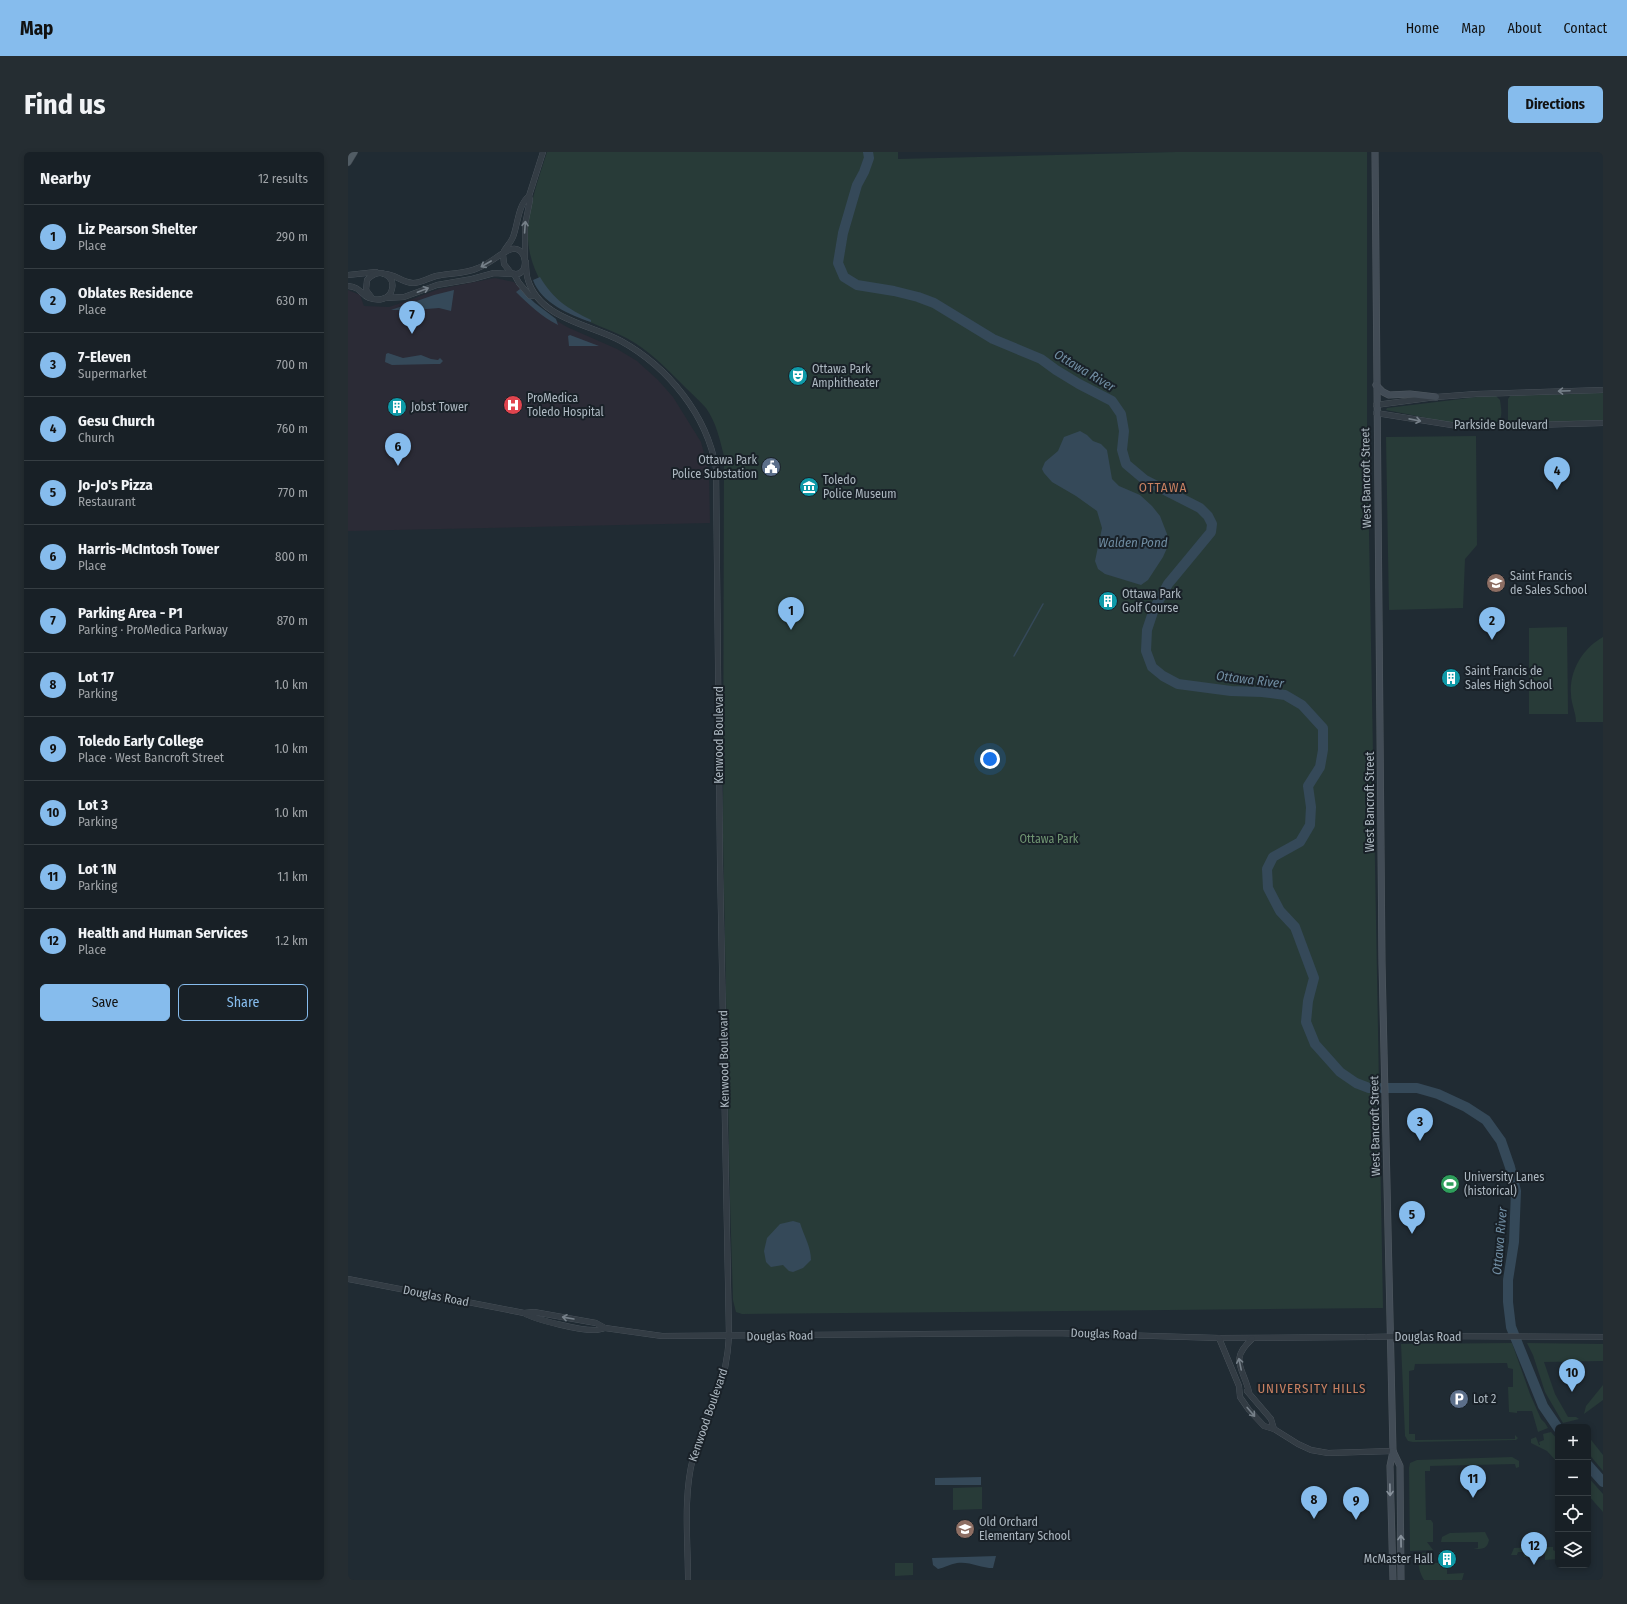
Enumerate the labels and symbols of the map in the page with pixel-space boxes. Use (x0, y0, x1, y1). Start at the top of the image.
one-way arrow (521, 221, 529, 234)
one-way arrow (480, 261, 492, 269)
one-way arrow (416, 285, 428, 293)
pin: 7 (399, 301, 425, 334)
water label: Ottawa River (1052, 347, 1118, 395)
place label: Ottawa Park Amphitheater (812, 362, 880, 390)
theatre icon: Ottawa Park Amphitheater (787, 365, 809, 387)
one-way arrow (1558, 388, 1571, 395)
place label: ProMedica Toledo Hospital (527, 391, 604, 419)
hospital icon: ProMedica Toledo Hospital (502, 394, 524, 416)
building icon: Jobst Tower (386, 396, 408, 418)
place label: Jobst Tower (411, 400, 469, 414)
one-way arrow (1408, 416, 1421, 424)
street label: Parkside Boulevard (1454, 418, 1548, 432)
street label: West Bancroft Street (1358, 427, 1374, 528)
pin: 6 (385, 433, 411, 466)
place label: Ottawa Park Police Substation (672, 453, 757, 481)
public building icon: Ottawa Park Police Substation (760, 456, 782, 478)
pin: 4 (1544, 457, 1570, 490)
place label: Toledo Police Museum (823, 473, 896, 501)
museum icon: Toledo Police Museum (798, 476, 820, 498)
district label: OTTAWA (1139, 480, 1187, 495)
water label: Walden Pond (1098, 535, 1168, 550)
place label: Saint Francis de Sales School (1510, 569, 1587, 597)
school or university icon: Saint Francis de Sales School (1485, 572, 1507, 594)
place label: Ottawa Park Golf Course (1122, 587, 1181, 615)
building icon: Ottawa Park Golf Course (1097, 590, 1119, 612)
pin: 1 (778, 597, 804, 630)
pin: 2 (1479, 607, 1505, 640)
place label: Saint Francis de Sales High School (1465, 664, 1552, 692)
building icon: Saint Francis de Sales High School (1440, 667, 1462, 689)
water label: Ottawa River (1215, 668, 1285, 691)
street label: Kenwood Boulevard (712, 686, 726, 784)
your location (980, 749, 1000, 769)
street label: West Bancroft Street (1363, 752, 1377, 852)
park label: Ottawa Park (1020, 832, 1079, 846)
street label: Kenwood Boulevard (716, 1010, 732, 1108)
street label: West Bancroft Street (1367, 1075, 1383, 1176)
pin: 3 (1407, 1108, 1433, 1141)
place label: University Lanes (historical) (1464, 1170, 1544, 1198)
sports icon: University Lanes (historical) (1439, 1173, 1461, 1195)
pin: 5 (1399, 1201, 1425, 1234)
water label: Ottawa River (1489, 1206, 1510, 1276)
street label: Douglas Road (402, 1283, 470, 1309)
one-way arrow (562, 1314, 575, 1322)
street label: Douglas Road (1070, 1326, 1138, 1342)
street label: Douglas Road (746, 1328, 814, 1344)
street label: Douglas Road (1395, 1330, 1461, 1344)
one-way arrow (1236, 1358, 1244, 1371)
pin: 10 (1559, 1359, 1585, 1392)
street label: Kenwood Boulevard (685, 1367, 731, 1463)
district label: UNIVERSITY HILLS (1257, 1381, 1367, 1396)
parking icon: Lot 2 (1448, 1388, 1470, 1410)
place label: Lot 2 (1473, 1392, 1496, 1406)
one-way arrow (1247, 1406, 1256, 1417)
pin: 11 (1460, 1465, 1486, 1498)
one-way arrow (1386, 1483, 1394, 1496)
pin: 8 (1301, 1486, 1327, 1519)
pin: 9 (1343, 1487, 1369, 1520)
place label: Old Orchard Elementary School (979, 1515, 1070, 1543)
school or university icon: Old Orchard Elementary School (954, 1518, 976, 1540)
pin: 12 (1521, 1532, 1547, 1565)
one-way arrow (1397, 1535, 1405, 1548)
building icon: McMaster Hall (1436, 1548, 1458, 1570)
place label: McMaster Hall (1364, 1552, 1433, 1566)

